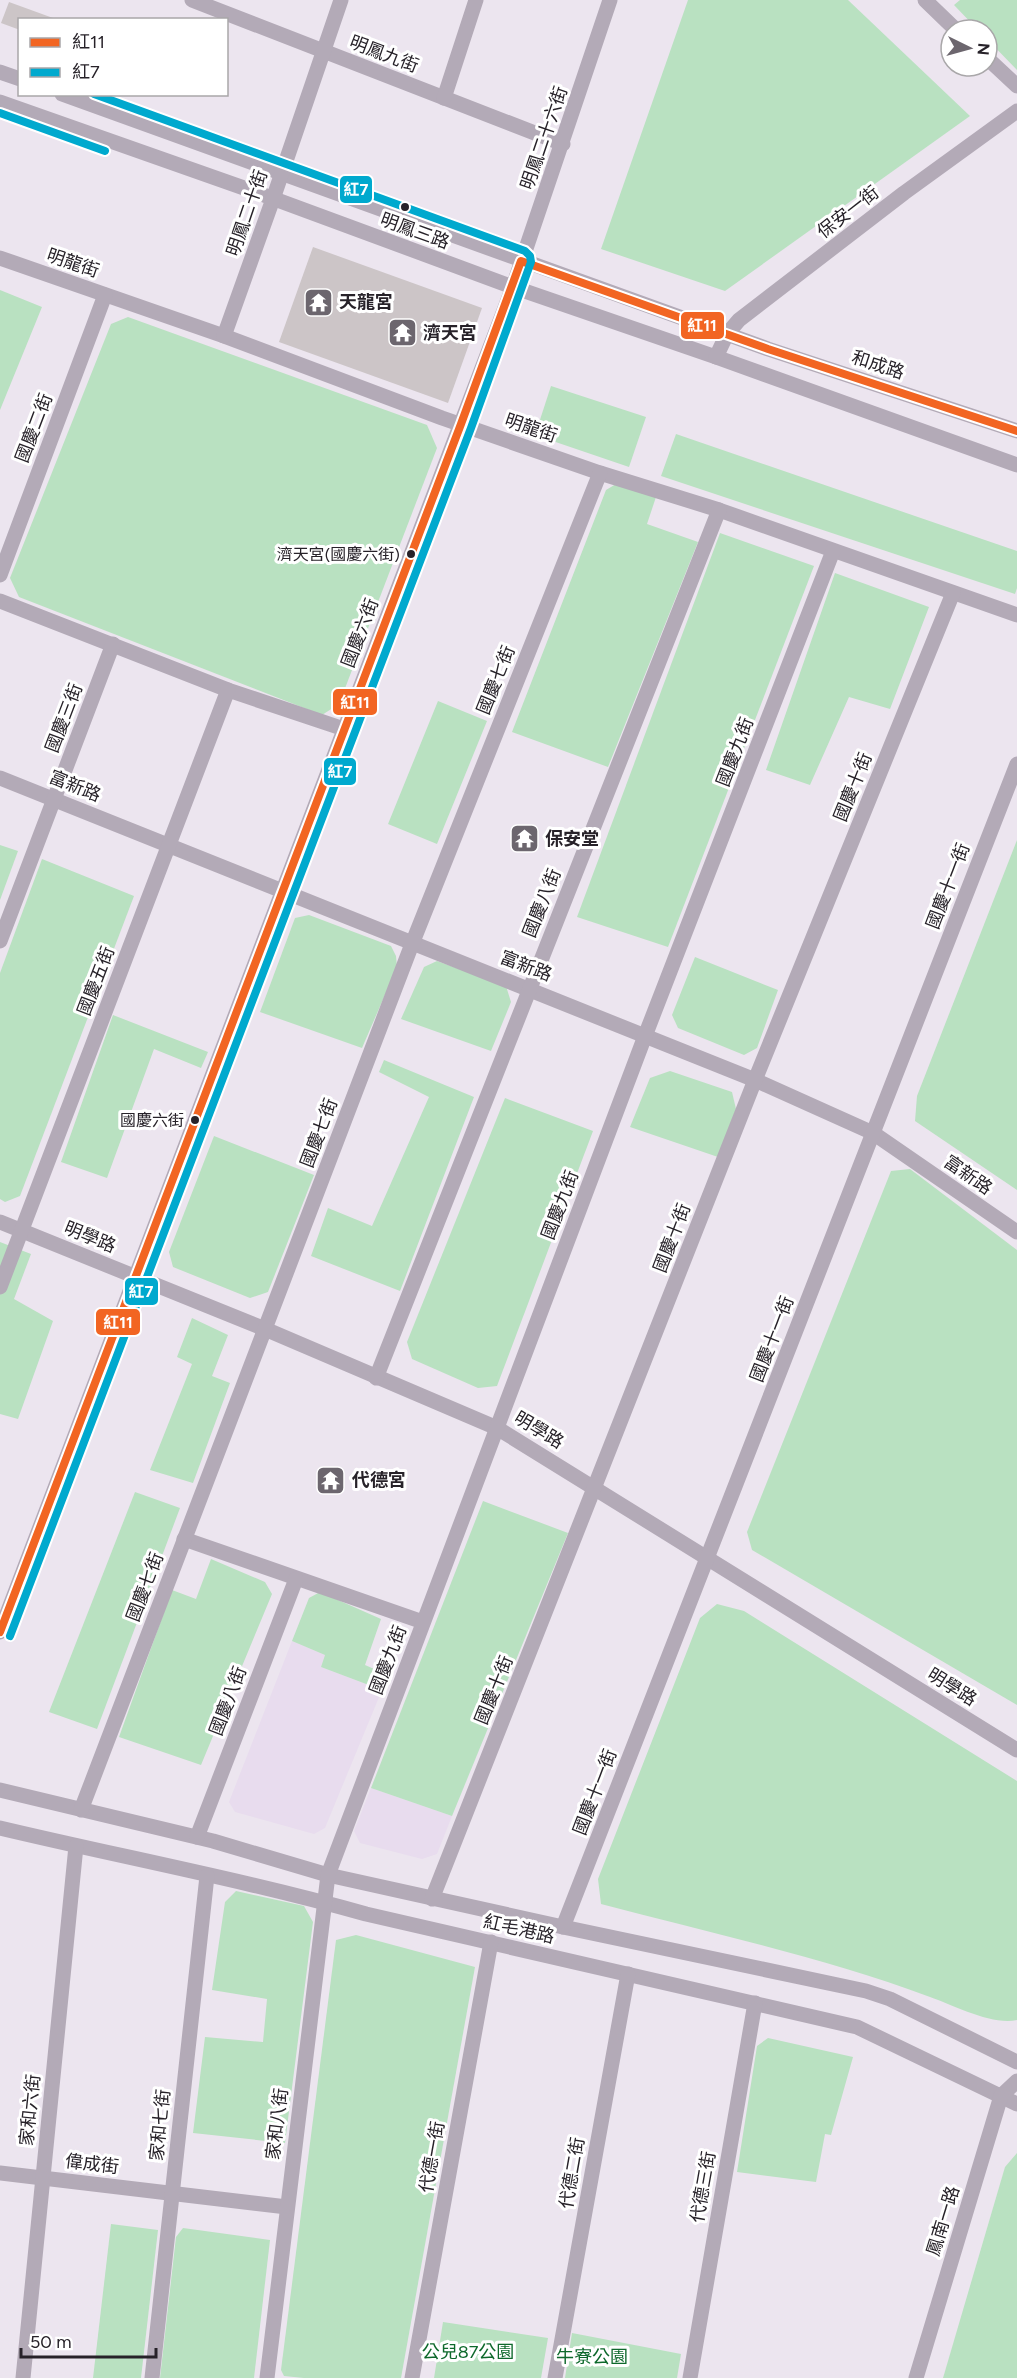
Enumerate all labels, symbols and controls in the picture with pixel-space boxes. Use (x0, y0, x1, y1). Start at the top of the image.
legend (18, 18, 228, 96)
north arrow (939, 18, 999, 78)
text: 紅11 (72, 31, 105, 53)
street label: 明鳳九街 (346, 31, 422, 77)
text: N (973, 42, 993, 56)
text: 紅7 (72, 61, 100, 83)
street label: 明鳳二十六街 (516, 83, 572, 193)
street label: 明鳳二十街 (222, 167, 272, 259)
line badge: 紅7 (339, 175, 373, 204)
text: 紅7 (344, 180, 369, 199)
street label: 保安一街 (813, 181, 883, 243)
unlabelled marker (399, 201, 411, 213)
street label: 明鳳三路 (377, 208, 453, 254)
street label: 明龍街 (44, 244, 102, 282)
temple icon: 天龍宮 (302, 286, 334, 318)
place label: 天龍宮 (339, 291, 393, 313)
line badge: 紅11 (680, 311, 725, 340)
text: 紅11 (687, 316, 717, 335)
temple icon: 濟天宮 (386, 317, 418, 349)
place label: 濟天宮 (423, 322, 477, 344)
street label: 和成路 (849, 346, 907, 384)
street label: 國慶二街 (11, 390, 57, 466)
street label: 明龍街 (502, 409, 560, 447)
place label: 濟天宮(國慶六街) (277, 545, 400, 564)
marker: 濟天宮(國慶六街) (405, 548, 417, 560)
street label: 國慶六街 (337, 595, 383, 671)
street label: 國慶七街 (472, 643, 520, 717)
street label: 國慶三街 (41, 680, 87, 756)
line badge: 紅11 (332, 688, 378, 716)
text: 紅11 (340, 693, 370, 712)
street label: 國慶九街 (712, 714, 758, 790)
street label: 國慶十街 (829, 750, 877, 824)
line badge: 紅7 (323, 757, 357, 786)
text: 紅7 (328, 762, 353, 781)
street label: 富新路 (46, 766, 104, 806)
temple icon: 保安堂 (508, 823, 540, 855)
place label: 保安堂 (545, 828, 599, 850)
street label: 國慶十一街 (922, 840, 974, 932)
street label: 國慶八街 (518, 866, 566, 940)
street label: 國慶五街 (73, 943, 119, 1019)
street label: 富新路 (497, 946, 555, 986)
street label: 國慶七街 (296, 1095, 342, 1171)
place label: 國慶六街 (120, 1111, 184, 1130)
marker: 國慶六街 (189, 1114, 201, 1126)
street label: 富新路 (940, 1151, 996, 1199)
street label: 國慶九街 (537, 1167, 583, 1243)
street label: 國慶十街 (649, 1200, 695, 1276)
street label: 明學路 (61, 1217, 119, 1257)
line badge: 紅7 (124, 1277, 159, 1306)
text: 紅7 (129, 1282, 154, 1301)
street label: 國慶十一街 (746, 1293, 798, 1385)
line badge: 紅11 (95, 1308, 141, 1336)
text: 紅11 (103, 1313, 133, 1332)
street label: 明學路 (510, 1407, 568, 1453)
temple icon: 代德宮 (315, 1464, 347, 1496)
place label: 代德宮 (351, 1469, 406, 1491)
street label: 國慶七街 (122, 1549, 168, 1625)
street label: 國慶九街 (365, 1622, 411, 1698)
street label: 國慶十街 (470, 1653, 518, 1727)
street label: 國慶八街 (205, 1663, 251, 1739)
street label: 明學路 (923, 1663, 981, 1711)
street label: 國慶十一街 (569, 1746, 621, 1838)
street label: 紅毛港路 (481, 1910, 557, 1948)
street label: 家和六街 (15, 2073, 45, 2147)
street label: 家和八街 (262, 2087, 292, 2161)
street label: 家和七街 (145, 2088, 175, 2162)
street label: 代德一街 (415, 2120, 449, 2194)
street label: 代德二街 (555, 2136, 589, 2210)
street label: 偉成街 (64, 2150, 120, 2178)
street label: 代德三街 (686, 2150, 720, 2224)
street label: 鳳南一路 (922, 2183, 964, 2259)
scale bar (21, 2321, 156, 2359)
text: 50 m (30, 2331, 72, 2353)
park label: 公兒87公園 (422, 2341, 514, 2363)
park label: 牛寮公園 (556, 2346, 628, 2368)

